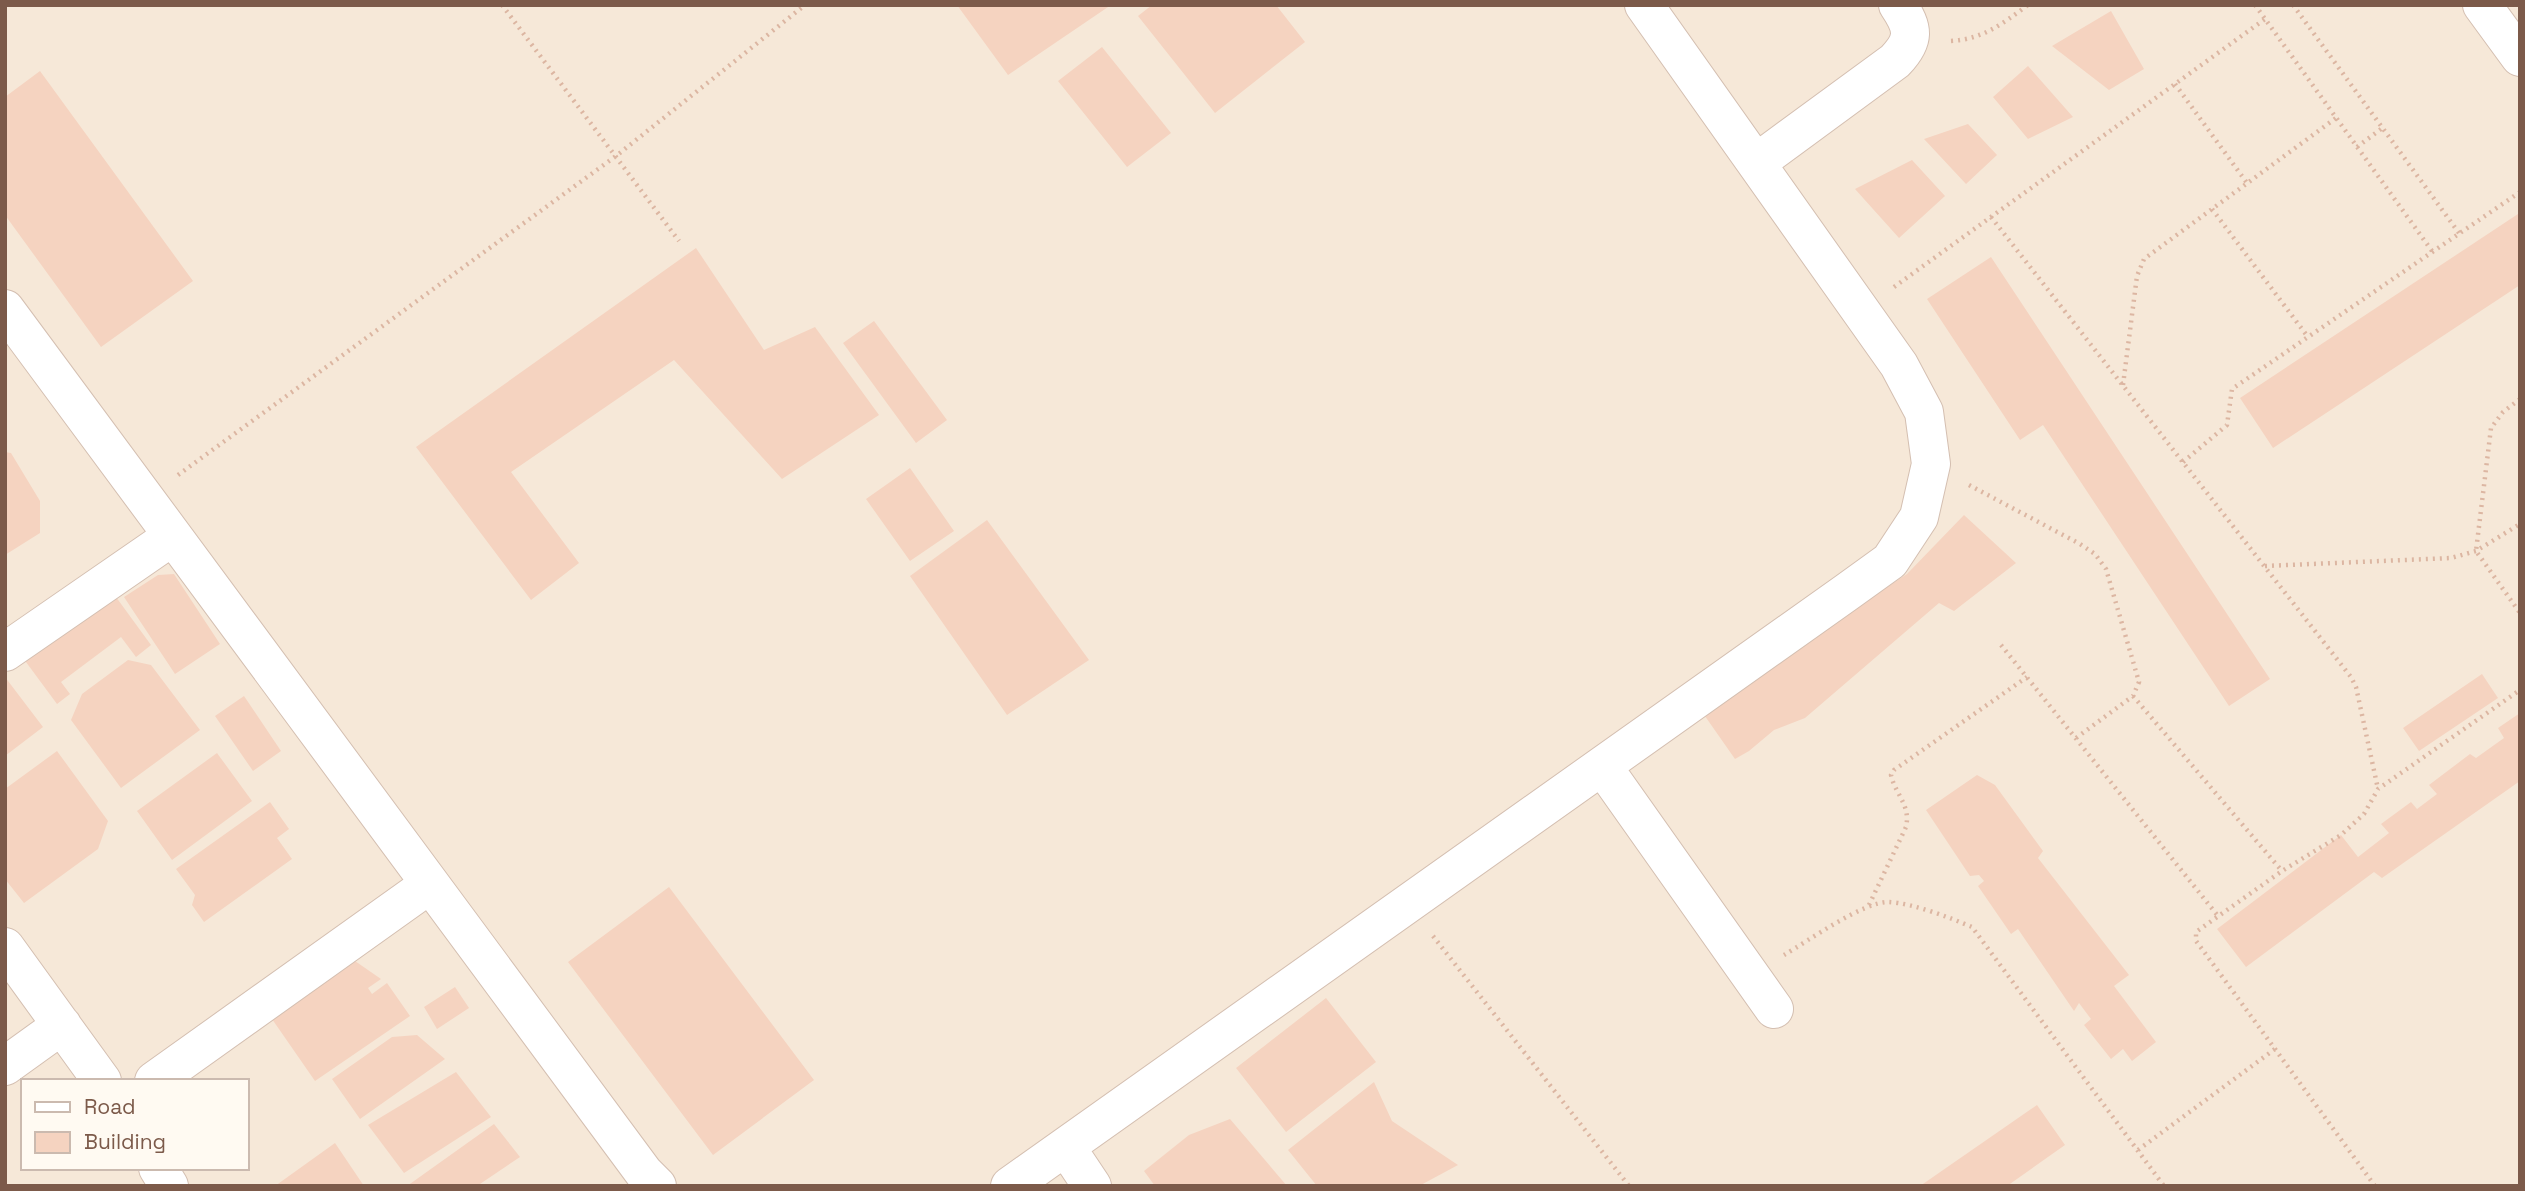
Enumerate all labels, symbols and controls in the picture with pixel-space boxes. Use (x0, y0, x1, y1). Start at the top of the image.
legend (21, 1079, 248, 1170)
text: Road (84, 1093, 136, 1120)
text: Building (84, 1128, 166, 1155)

